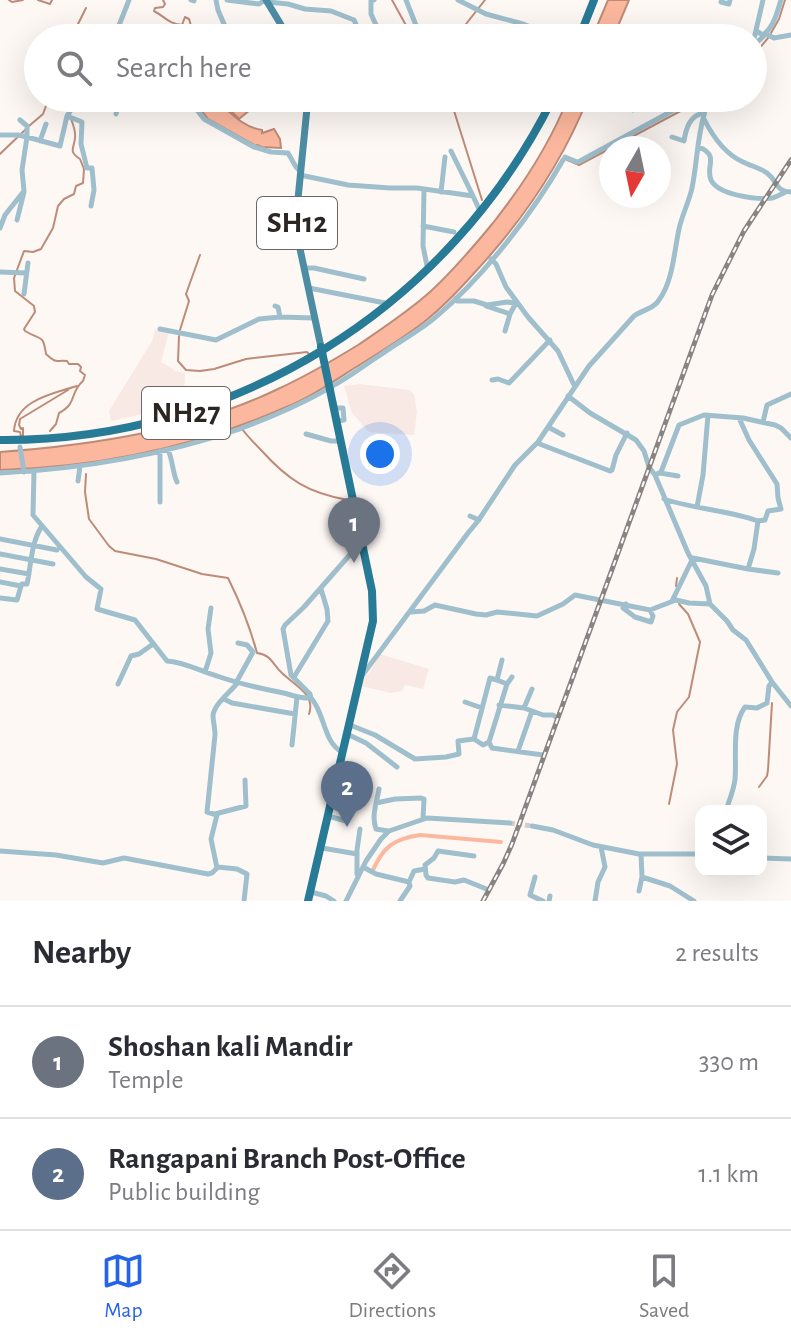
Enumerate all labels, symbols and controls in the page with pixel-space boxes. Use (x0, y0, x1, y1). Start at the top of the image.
search box (24, 24, 767, 112)
icon: search (52, 46, 96, 90)
text: Search here (116, 53, 252, 83)
north arrow (599, 136, 671, 208)
road number: SH12 (257, 197, 337, 249)
road number: NH27 (142, 387, 230, 439)
your location (360, 434, 400, 474)
pin: 1 (328, 497, 380, 563)
pin: 2 (321, 761, 373, 827)
map controls (695, 805, 767, 877)
button: layers (695, 805, 767, 877)
text: Nearby (32, 936, 131, 970)
text: 2 results (675, 940, 759, 966)
text: Shoshan kali Mandir (108, 1032, 353, 1062)
text: 1 (53, 1049, 63, 1075)
text: 330 m (699, 1049, 759, 1075)
text: Temple (108, 1067, 183, 1093)
text: Rangapani Branch Post-Office (108, 1144, 466, 1174)
text: 2 (52, 1161, 64, 1187)
text: 1.1 km (698, 1161, 759, 1187)
text: Public building (108, 1179, 260, 1205)
tab: Map (101, 1249, 145, 1323)
tab: Directions (348, 1249, 436, 1323)
tab: Saved (639, 1249, 689, 1323)

